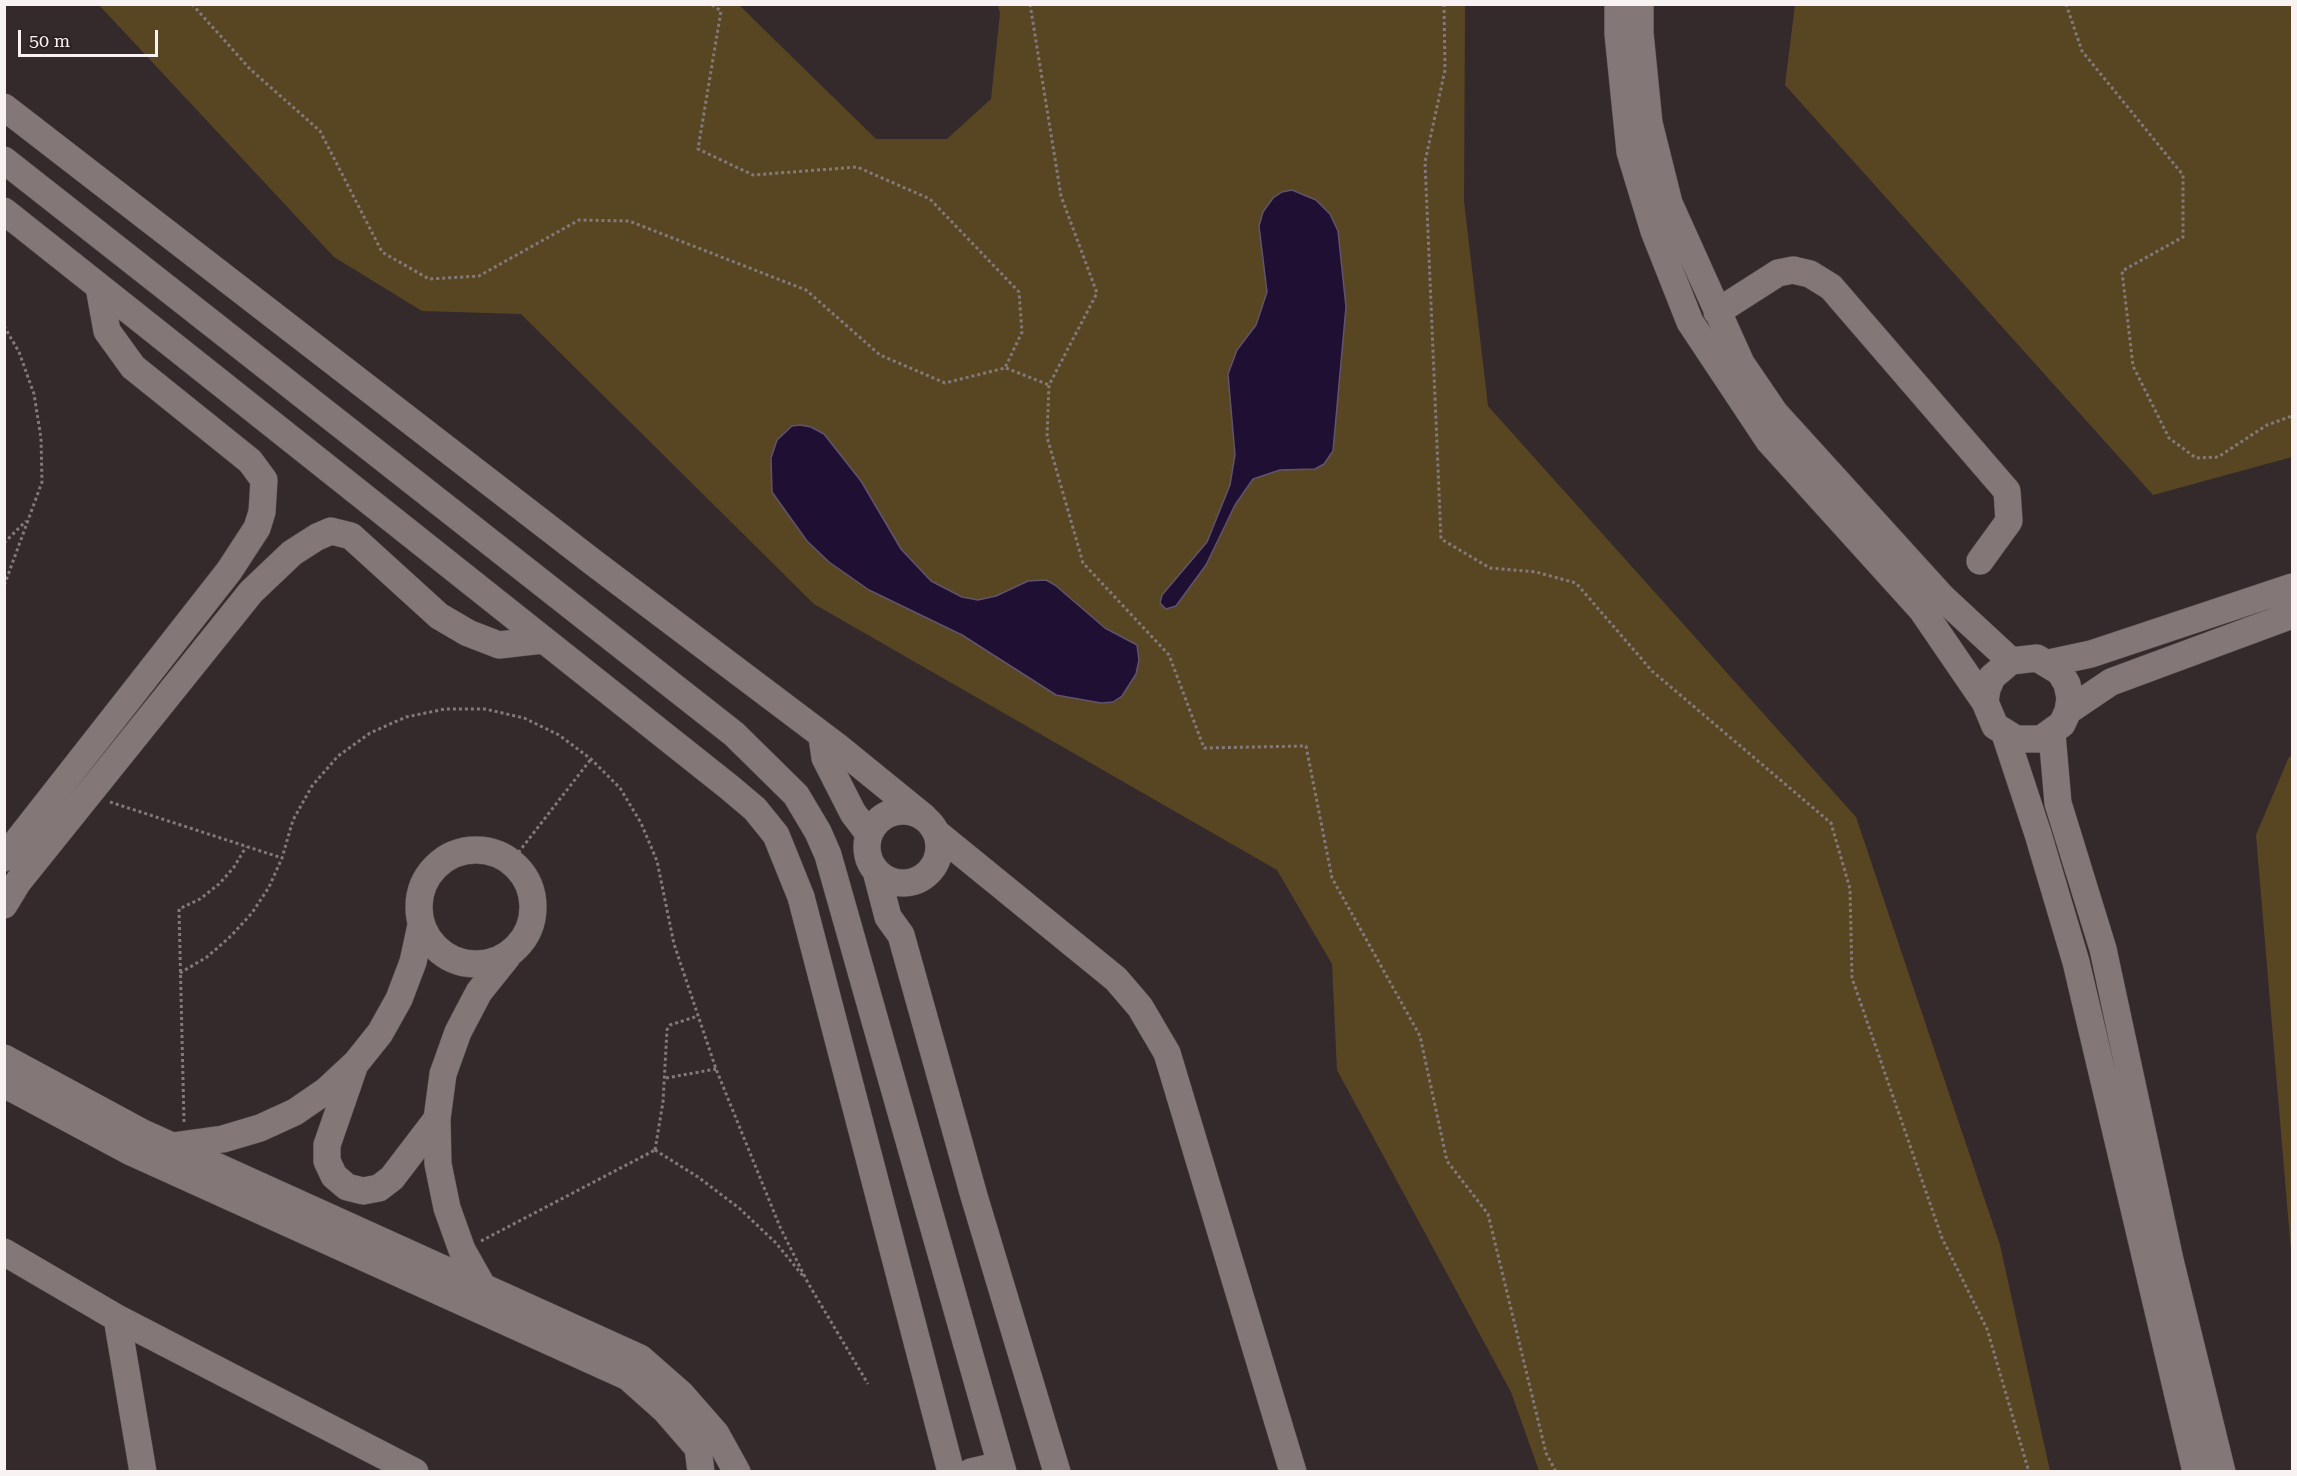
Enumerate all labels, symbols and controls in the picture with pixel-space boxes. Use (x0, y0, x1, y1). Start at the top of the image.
scale bar (21, 18, 160, 56)
text: 50 m (29, 30, 70, 51)

